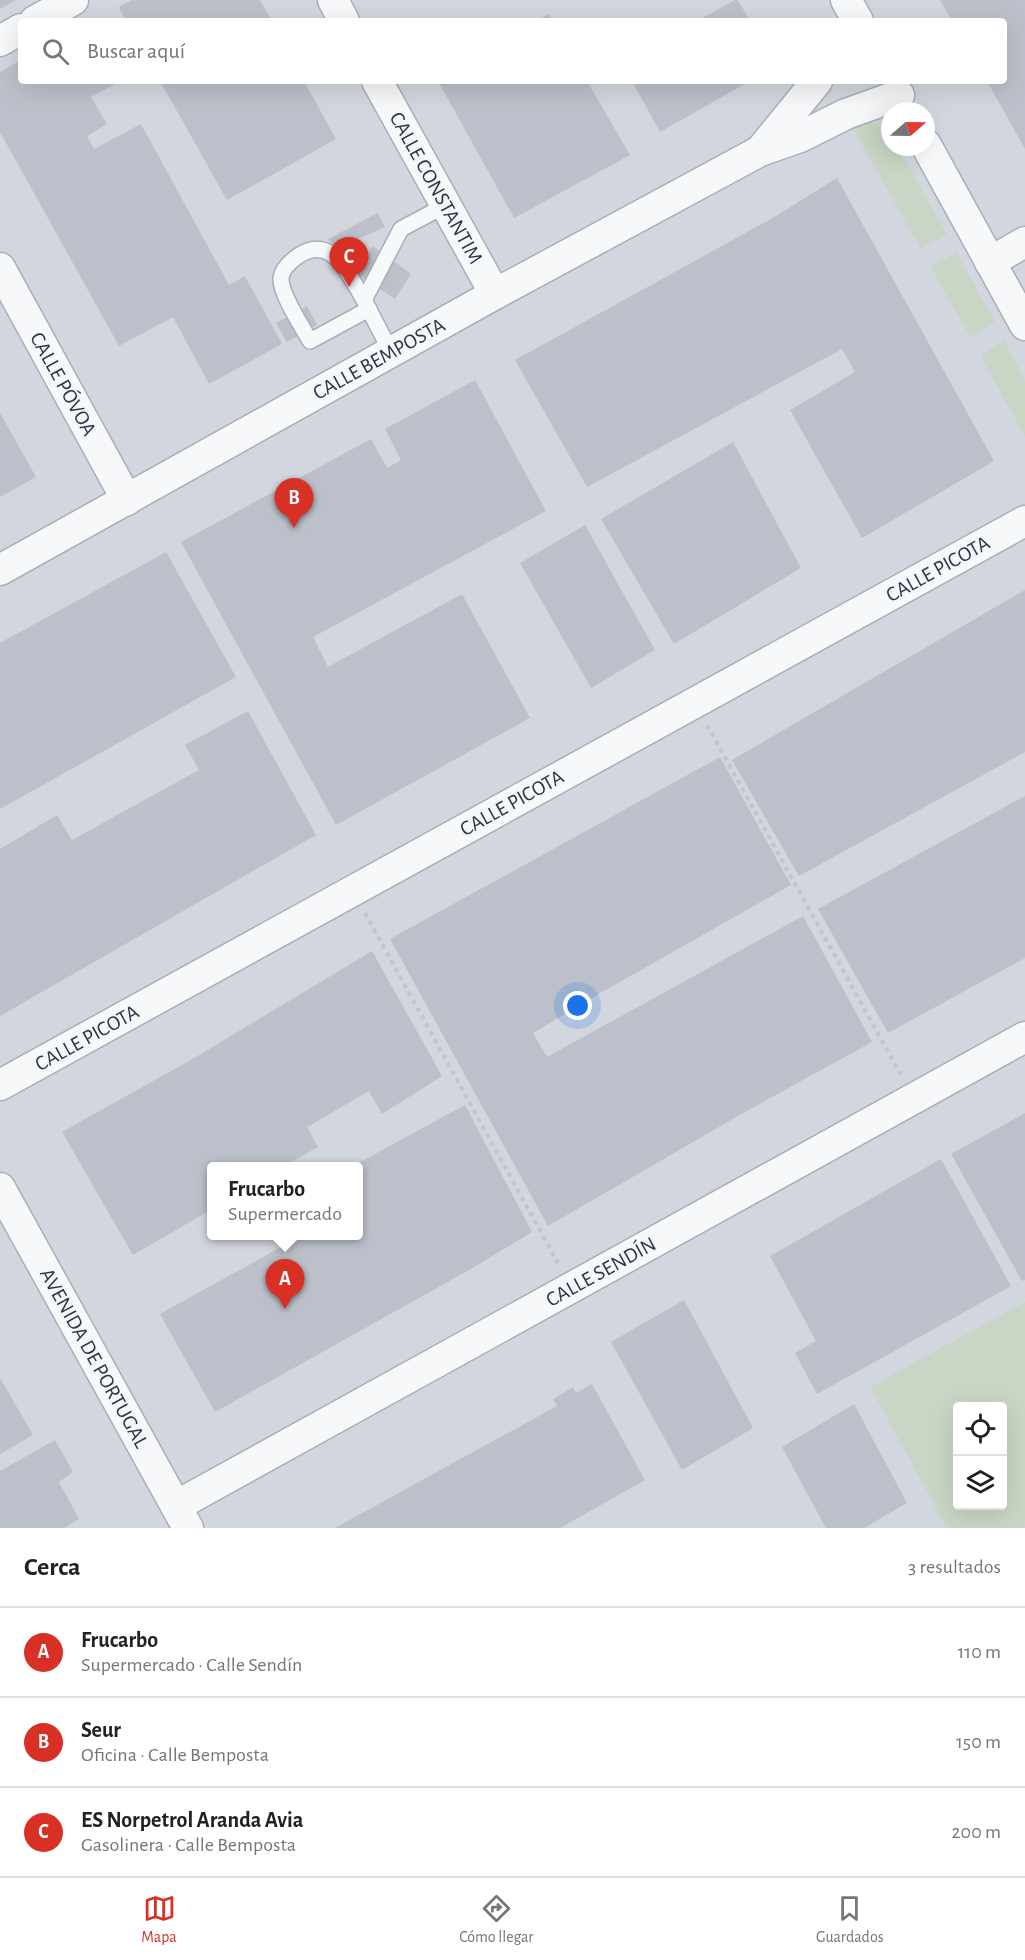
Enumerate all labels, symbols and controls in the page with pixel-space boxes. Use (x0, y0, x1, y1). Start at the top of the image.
search box (18, 18, 1007, 84)
icon: search (39, 35, 72, 68)
text: Buscar aquí (87, 40, 185, 62)
north arrow (881, 102, 935, 156)
street label: CALLE CONSTANTIM (386, 109, 486, 267)
pin: C (330, 238, 368, 287)
street label: CALLE BEMPOSTA (310, 314, 448, 404)
street label: CALLE PÓVOA (26, 328, 102, 439)
pin: B (274, 478, 314, 528)
street label: CALLE PICOTA (883, 532, 993, 606)
street label: CALLE PICOTA (457, 766, 567, 840)
your location (563, 991, 592, 1020)
street label: CALLE PICOTA (32, 1001, 142, 1075)
popup (207, 1162, 363, 1240)
text: Frucarbo (228, 1178, 305, 1200)
text: Supermercado (228, 1204, 342, 1224)
street label: CALLE SENDÍN (542, 1231, 659, 1311)
pin: A (266, 1260, 304, 1309)
street label: AVENIDA DE PORTUGAL (36, 1265, 152, 1452)
map controls (953, 1402, 1007, 1510)
button: locate (953, 1402, 1007, 1456)
button: layers (953, 1456, 1007, 1510)
text: Cerca (24, 1554, 81, 1580)
text: 3 resultados (908, 1557, 1001, 1577)
text: Frucarbo (81, 1629, 158, 1651)
text: A (38, 1642, 50, 1662)
text: 110 m (957, 1642, 1001, 1662)
text: Supermercado · Calle Sendín (81, 1655, 302, 1675)
text: Seur (81, 1719, 121, 1741)
text: B (38, 1732, 49, 1752)
text: 150 m (956, 1732, 1001, 1752)
text: Oficina · Calle Bemposta (81, 1745, 269, 1765)
text: ES Norpetrol Aranda Avia (81, 1809, 303, 1831)
text: C (38, 1822, 49, 1842)
text: 200 m (951, 1822, 1001, 1842)
text: Gasolinera · Calle Bemposta (81, 1835, 296, 1855)
tab: Mapa (141, 1892, 177, 1947)
tab: Cómo llegar (459, 1892, 533, 1947)
tab: Guardados (816, 1892, 884, 1947)

